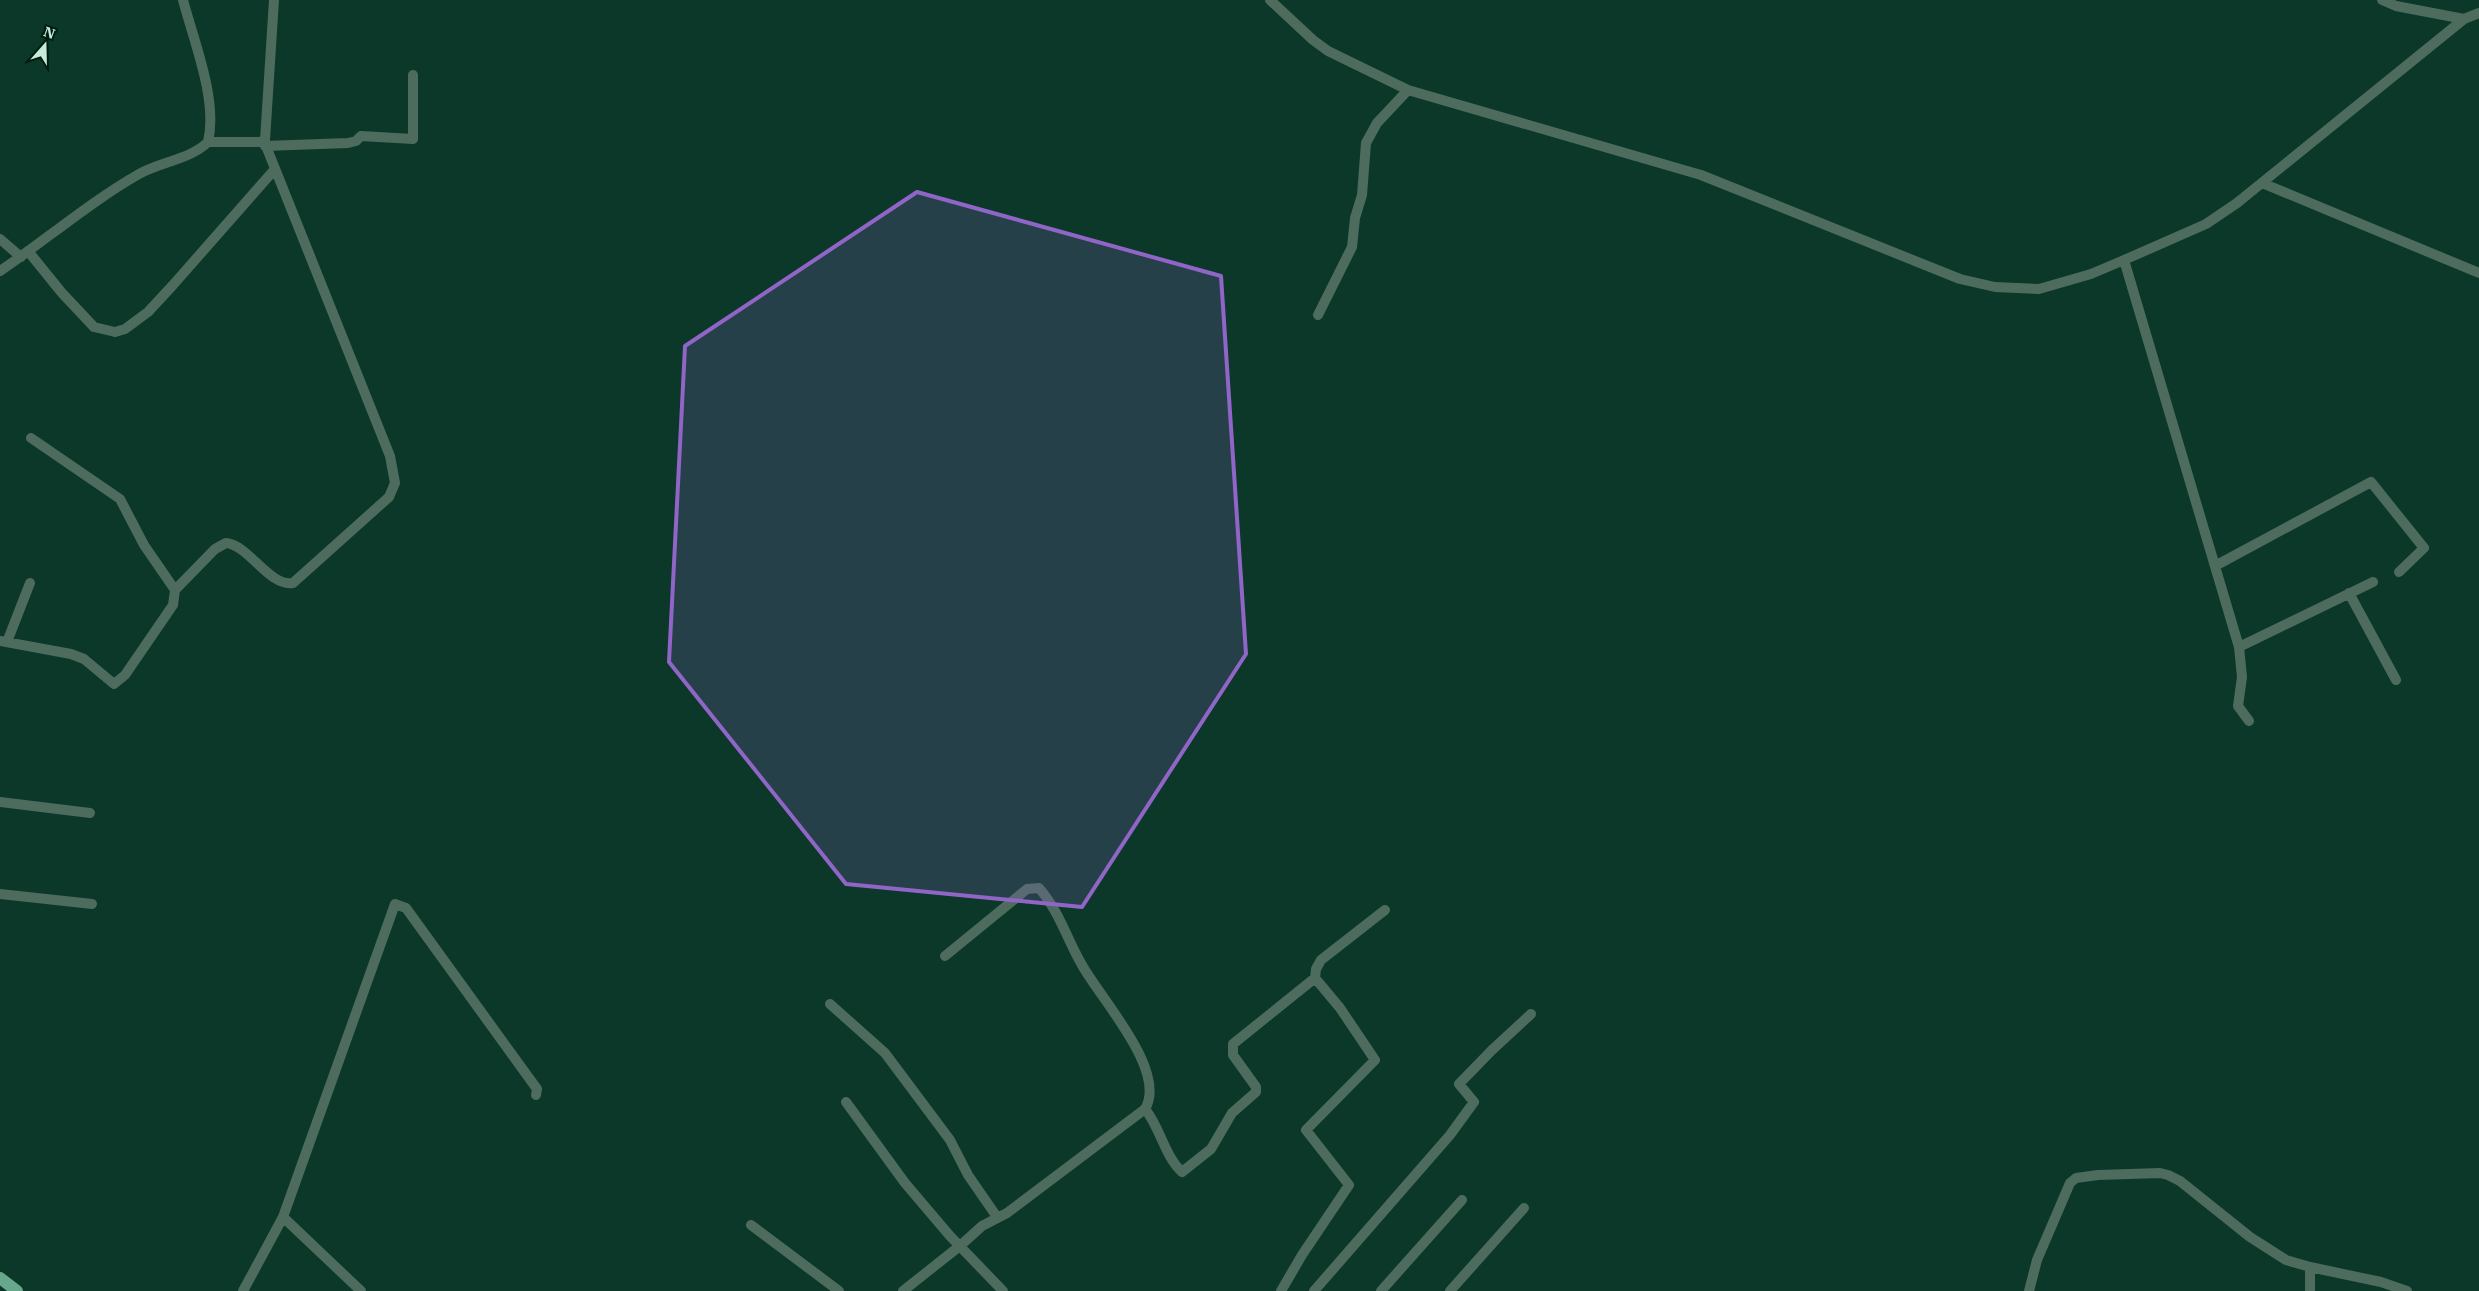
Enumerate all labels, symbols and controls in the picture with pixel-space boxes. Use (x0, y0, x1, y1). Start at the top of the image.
north arrow (20, 20, 70, 70)
text: N (41, 22, 58, 43)

